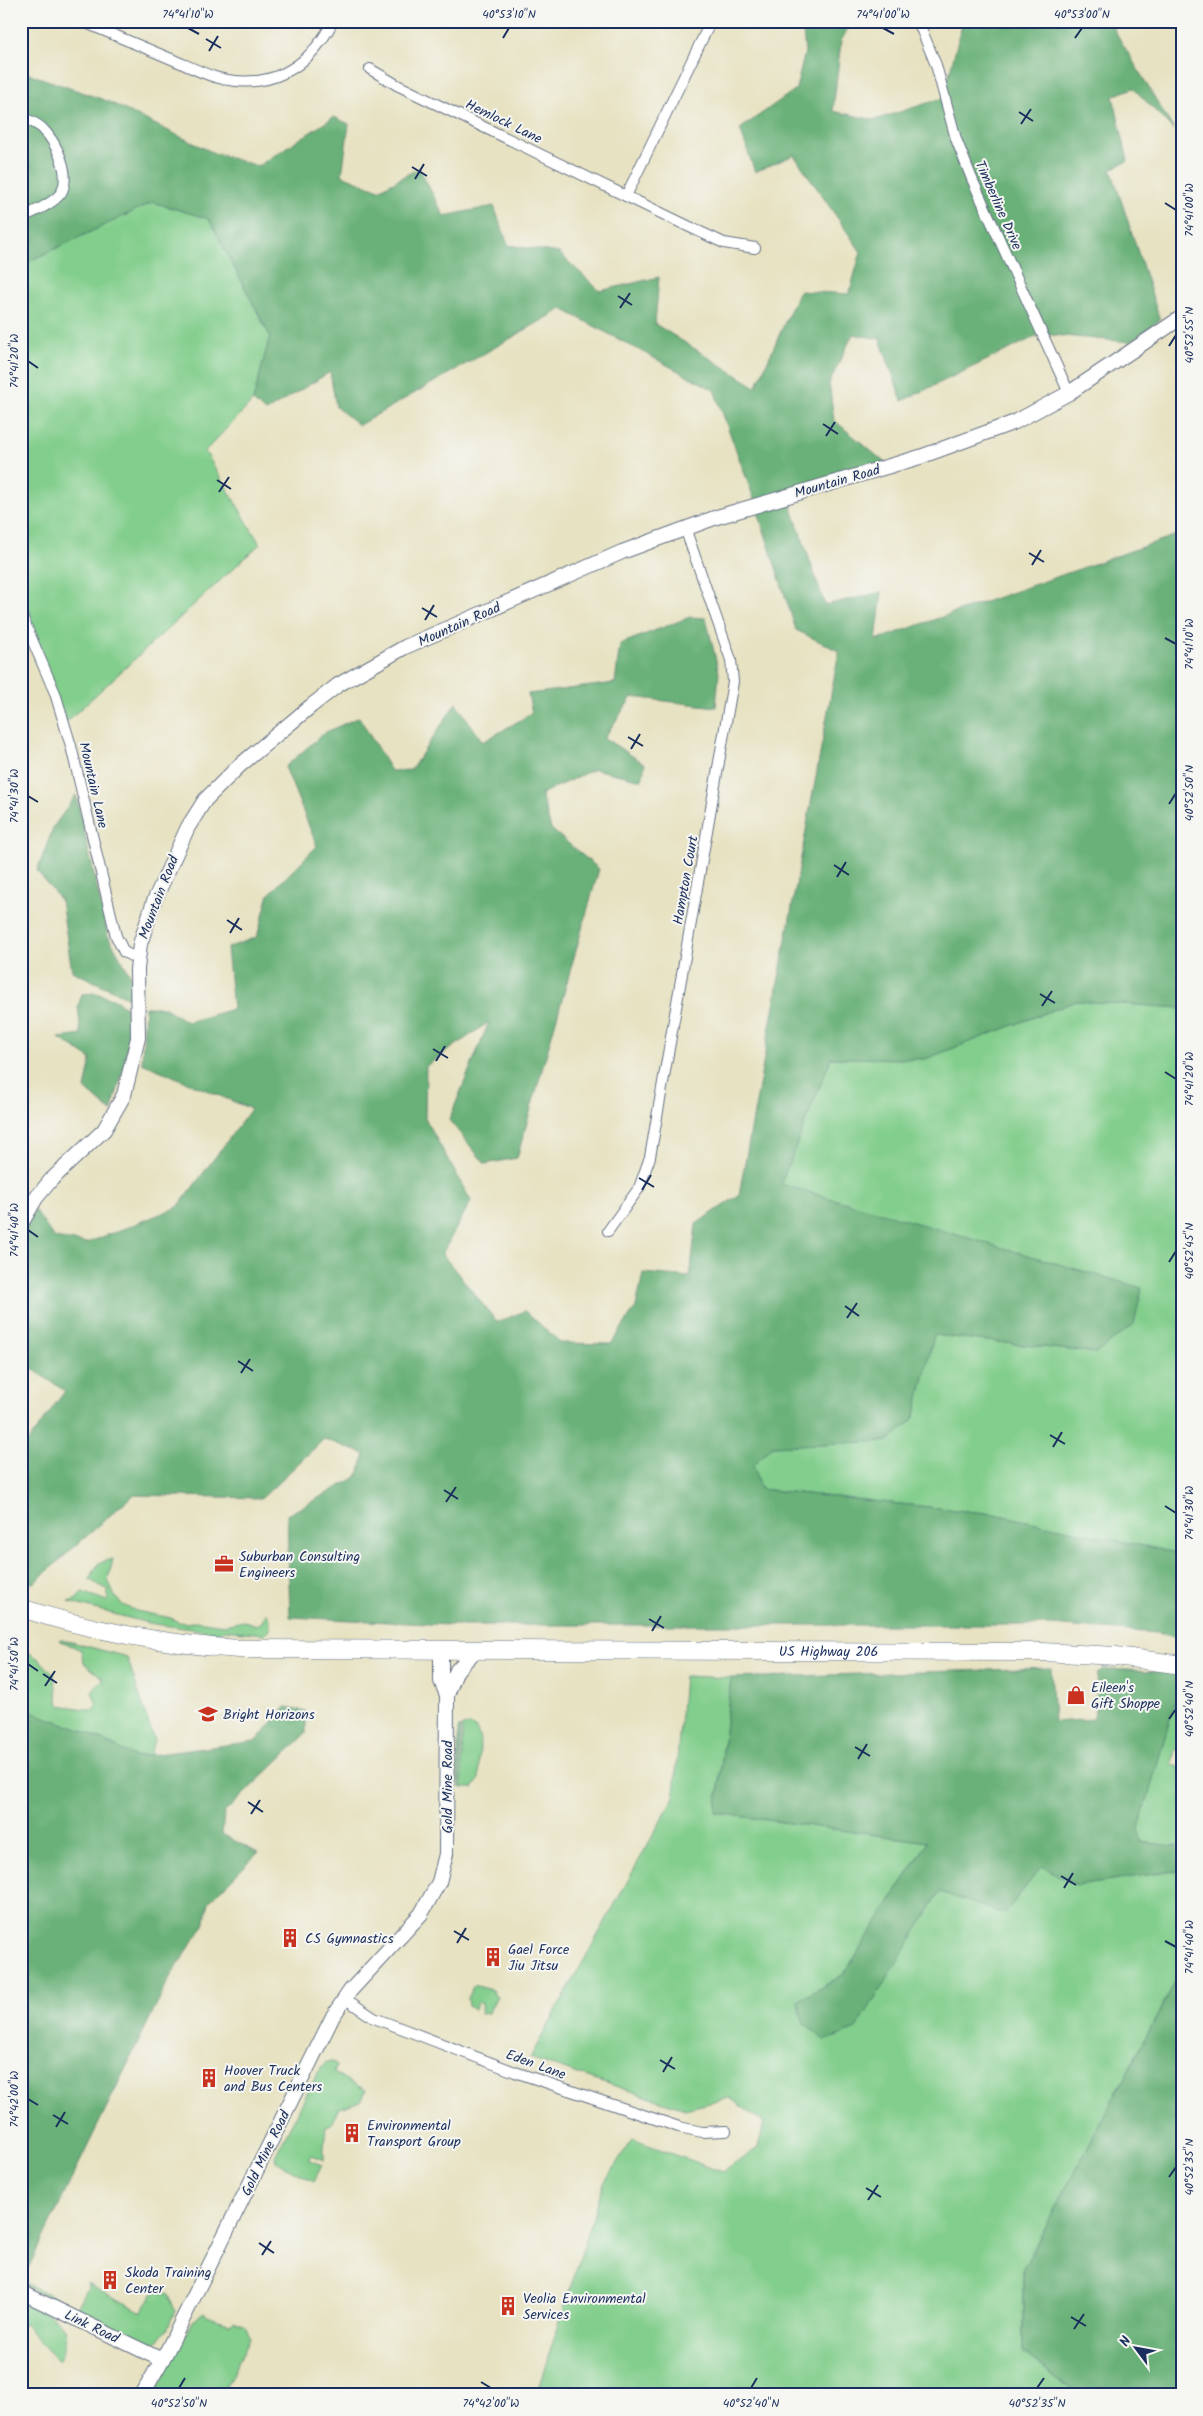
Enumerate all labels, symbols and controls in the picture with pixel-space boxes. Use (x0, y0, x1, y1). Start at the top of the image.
text: 74°41'10"W (162, 5, 214, 24)
text: 40°53'10"N (482, 5, 536, 24)
text: 74°41'00"W (856, 5, 910, 24)
text: 40°53'00"N (1054, 5, 1110, 24)
street label: Hemlock Lane (461, 94, 546, 150)
street label: Timberline Drive (969, 157, 1028, 254)
text: 74°41'00"W (1180, 183, 1199, 237)
text: 40°52'55"N (1180, 307, 1199, 363)
text: 74°41'20"W (5, 334, 24, 388)
street label: Mountain Road (792, 459, 884, 505)
street label: Mountain Road (415, 597, 505, 653)
text: 74°41'10"W (1180, 618, 1199, 670)
street label: Mountain Lane (72, 740, 114, 831)
text: 40°52'50"N (1180, 765, 1199, 821)
text: 74°41'30"W (5, 769, 24, 823)
street label: Hampton Court (667, 833, 705, 926)
street label: Mountain Road (133, 851, 185, 942)
text: 74°41'20"W (1180, 1052, 1199, 1106)
text: 74°41'40"W (5, 1203, 24, 1257)
text: 40°52'45"N (1180, 1223, 1199, 1280)
text: 74°41'30"W (1180, 1486, 1199, 1540)
place label: Suburban Consulting Engineers (239, 1546, 360, 1584)
office icon: Suburban Consulting Engineers (213, 1553, 235, 1575)
text: 74°41'50"W (5, 1637, 24, 1691)
street label: US Highway 206 (779, 1641, 878, 1663)
place label: Eileen's Gift Shoppe (1091, 1677, 1161, 1715)
text: 40°52'40"N (1180, 1681, 1199, 1737)
shop icon: Eileen's Gift Shoppe (1065, 1684, 1087, 1706)
school or university icon: Bright Horizons (197, 1703, 219, 1725)
place label: Bright Horizons (223, 1704, 315, 1726)
street label: Gold Mine Road (437, 1740, 459, 1833)
text: 74°41'40"W (1180, 1920, 1199, 1974)
building icon: CS Gymnastics (279, 1927, 301, 1949)
place label: CS Gymnastics (305, 1928, 394, 1950)
place label: Gael Force Jiu Jitsu (508, 1939, 570, 1977)
building icon: Gael Force Jiu Jitsu (482, 1946, 504, 1968)
street label: Eden Lane (503, 2044, 569, 2086)
place label: Hoover Truck and Bus Centers (224, 2060, 322, 2098)
building icon: Hoover Truck and Bus Centers (198, 2067, 220, 2089)
text: 74°42'00"W (5, 2071, 24, 2127)
street label: Gold Mine Road (236, 2106, 297, 2200)
place label: Environmental Transport Group (367, 2115, 461, 2153)
building icon: Environmental Transport Group (341, 2122, 363, 2144)
text: 40°52'35"N (1180, 2138, 1199, 2196)
place label: Skoda Training Center (125, 2262, 211, 2300)
building icon: Skoda Training Center (99, 2269, 121, 2291)
place label: Veolia Environmental Services (523, 2288, 646, 2326)
building icon: Veolia Environmental Services (497, 2295, 519, 2317)
street label: Link Road (60, 2304, 124, 2350)
north arrow (1110, 2324, 1160, 2374)
text: N (1114, 2332, 1138, 2351)
text: 40°52'50"N (151, 2394, 207, 2413)
text: 74°42'00"W (463, 2394, 519, 2413)
text: 40°52'40"N (723, 2394, 779, 2413)
text: 40°52'35"N (1008, 2394, 1066, 2413)

